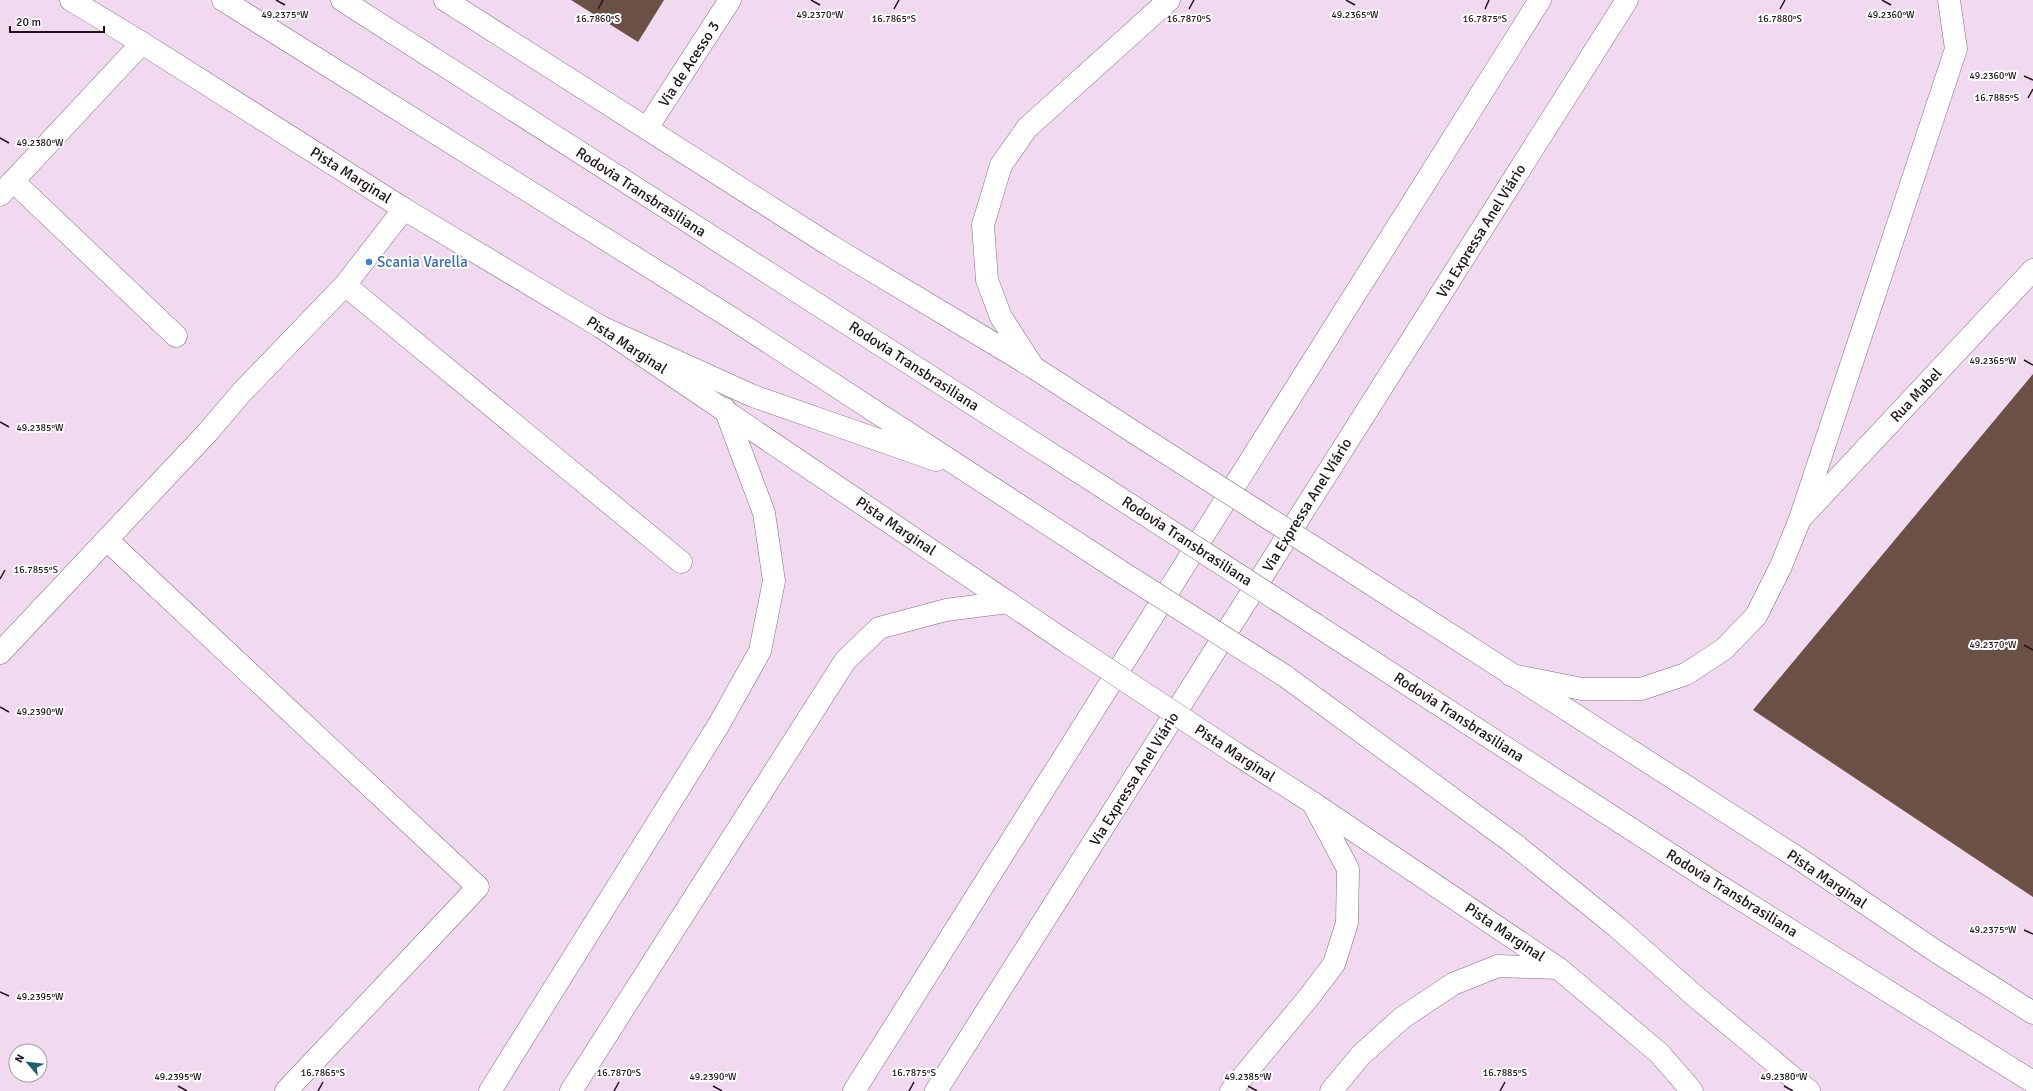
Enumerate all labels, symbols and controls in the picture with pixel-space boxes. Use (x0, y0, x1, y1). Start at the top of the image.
scale bar (10, 8, 104, 34)
text: 49.2375°W (261, 9, 309, 21)
text: 49.2370°W (796, 9, 844, 21)
text: 49.2365°W (1331, 9, 1379, 21)
text: 49.2360°W (1867, 9, 1915, 21)
text: 16.7860°S (576, 13, 621, 25)
text: 16.7865°S (872, 13, 917, 25)
text: 16.7870°S (1167, 13, 1212, 25)
text: 16.7875°S (1463, 13, 1508, 25)
text: 16.7880°S (1758, 13, 1803, 25)
text: 20 m (16, 15, 41, 30)
street label: Via de Acesso 3 (655, 18, 723, 110)
text: 49.2360°W (1969, 70, 2017, 82)
text: 16.7885°S (1975, 92, 2020, 104)
text: 49.2380°W (16, 137, 64, 149)
street label: Pista Marginal (307, 143, 395, 207)
street label: Rodovia Transbrasiliana (573, 143, 709, 241)
street label: Via Expressa Anel Viário (1433, 161, 1530, 301)
place label: Scania Varella (377, 253, 468, 271)
marker: Scania Varella (364, 257, 374, 267)
street label: Pista Marginal (583, 312, 671, 378)
street label: Rodovia Transbrasiliana (846, 317, 982, 415)
text: 49.2365°W (1969, 355, 2017, 367)
street label: Rua Mabel (1886, 364, 1946, 426)
text: 49.2385°W (16, 422, 64, 434)
street label: Via Expressa Anel Viário (1259, 435, 1356, 575)
street label: Rodovia Transbrasiliana (1119, 492, 1255, 590)
street label: Pista Marginal (853, 493, 939, 559)
text: 16.7855°S (14, 564, 59, 576)
text: 49.2370°W (1969, 639, 2017, 651)
street label: Rodovia Transbrasiliana (1391, 668, 1527, 766)
text: 49.2390°W (16, 706, 64, 718)
street label: Via Expressa Anel Viário (1086, 709, 1183, 849)
street label: Pista Marginal (1191, 720, 1279, 786)
street label: Rodovia Transbrasiliana (1663, 845, 1801, 941)
street label: Pista Marginal (1784, 846, 1870, 912)
street label: Pista Marginal (1462, 899, 1548, 965)
text: 49.2375°W (1969, 924, 2017, 936)
text: 49.2395°W (16, 991, 64, 1003)
north arrow (8, 1043, 48, 1083)
text: N (12, 1052, 27, 1065)
text: 16.7865°S (301, 1067, 346, 1079)
text: 16.7870°S (597, 1067, 642, 1079)
text: 16.7875°S (892, 1067, 937, 1079)
text: 16.7885°S (1483, 1067, 1528, 1079)
text: 49.2395°W (154, 1071, 202, 1083)
text: 49.2390°W (689, 1071, 737, 1083)
text: 49.2385°W (1224, 1071, 1272, 1083)
text: 49.2380°W (1760, 1071, 1808, 1083)

